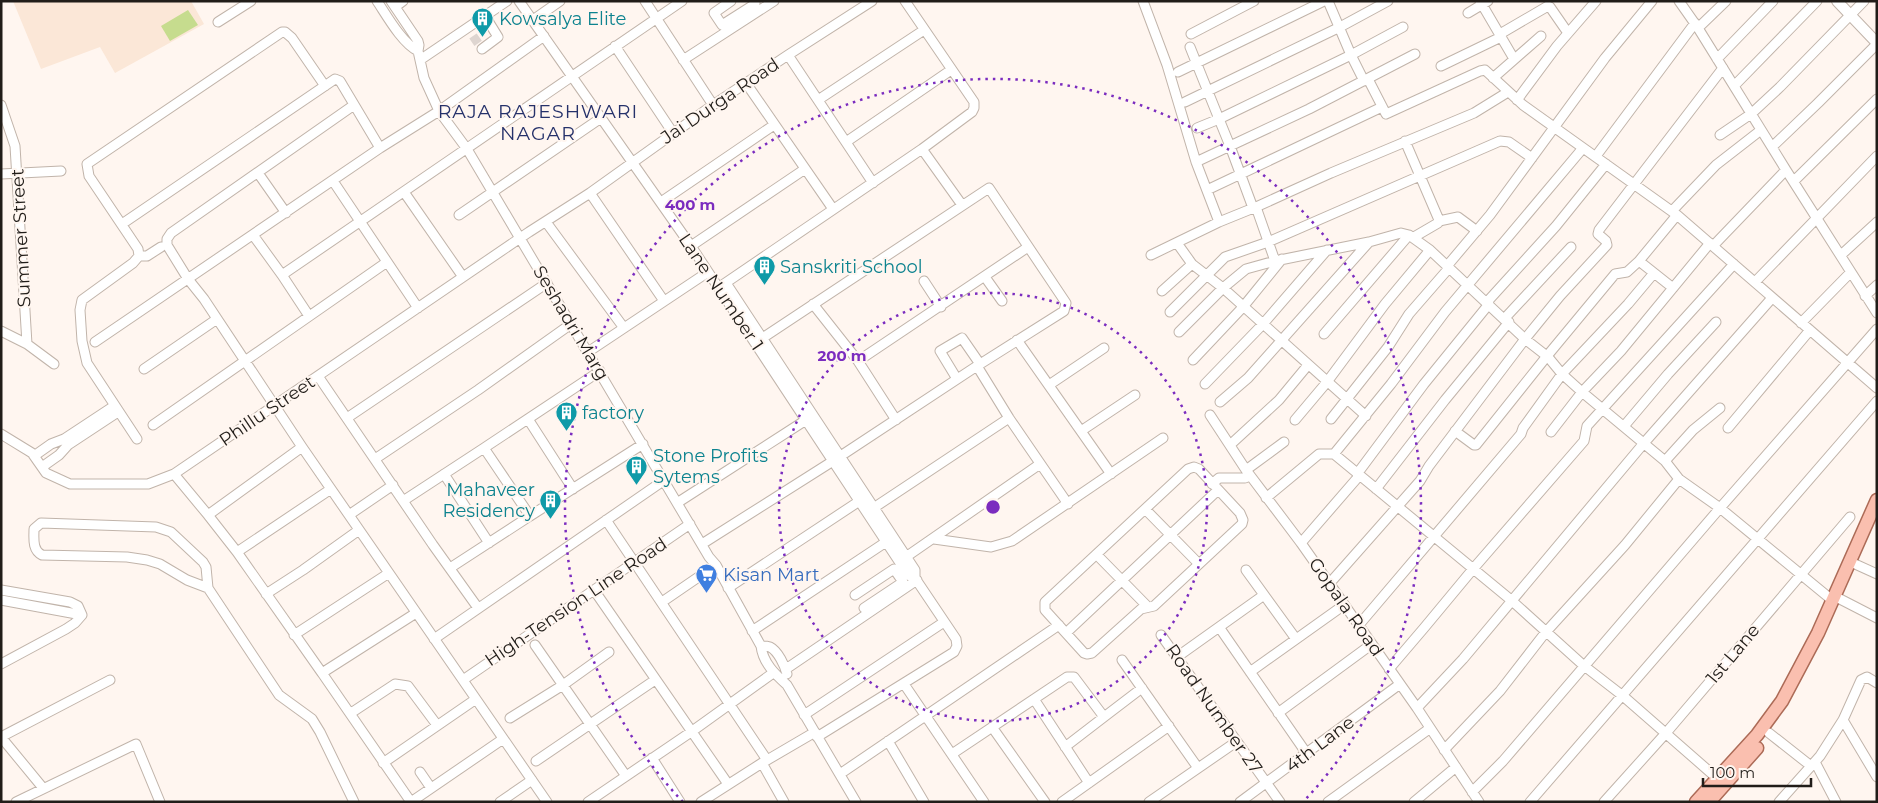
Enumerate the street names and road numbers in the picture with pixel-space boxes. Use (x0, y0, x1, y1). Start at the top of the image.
street label: Jai Durga Road (656, 53, 783, 149)
street label: Summer Street (6, 168, 36, 308)
street label: Lane Number 1 (674, 229, 768, 355)
street label: Seshadri Marg (528, 262, 614, 384)
street label: Phillu Street (215, 371, 319, 451)
street label: High-Tension Line Road (481, 533, 671, 671)
street label: Gopala Road (1304, 554, 1388, 660)
street label: 1st Lane (1702, 619, 1765, 688)
street label: Road Number 27 (1161, 640, 1267, 778)
street label: 4th Lane (1281, 711, 1359, 777)

